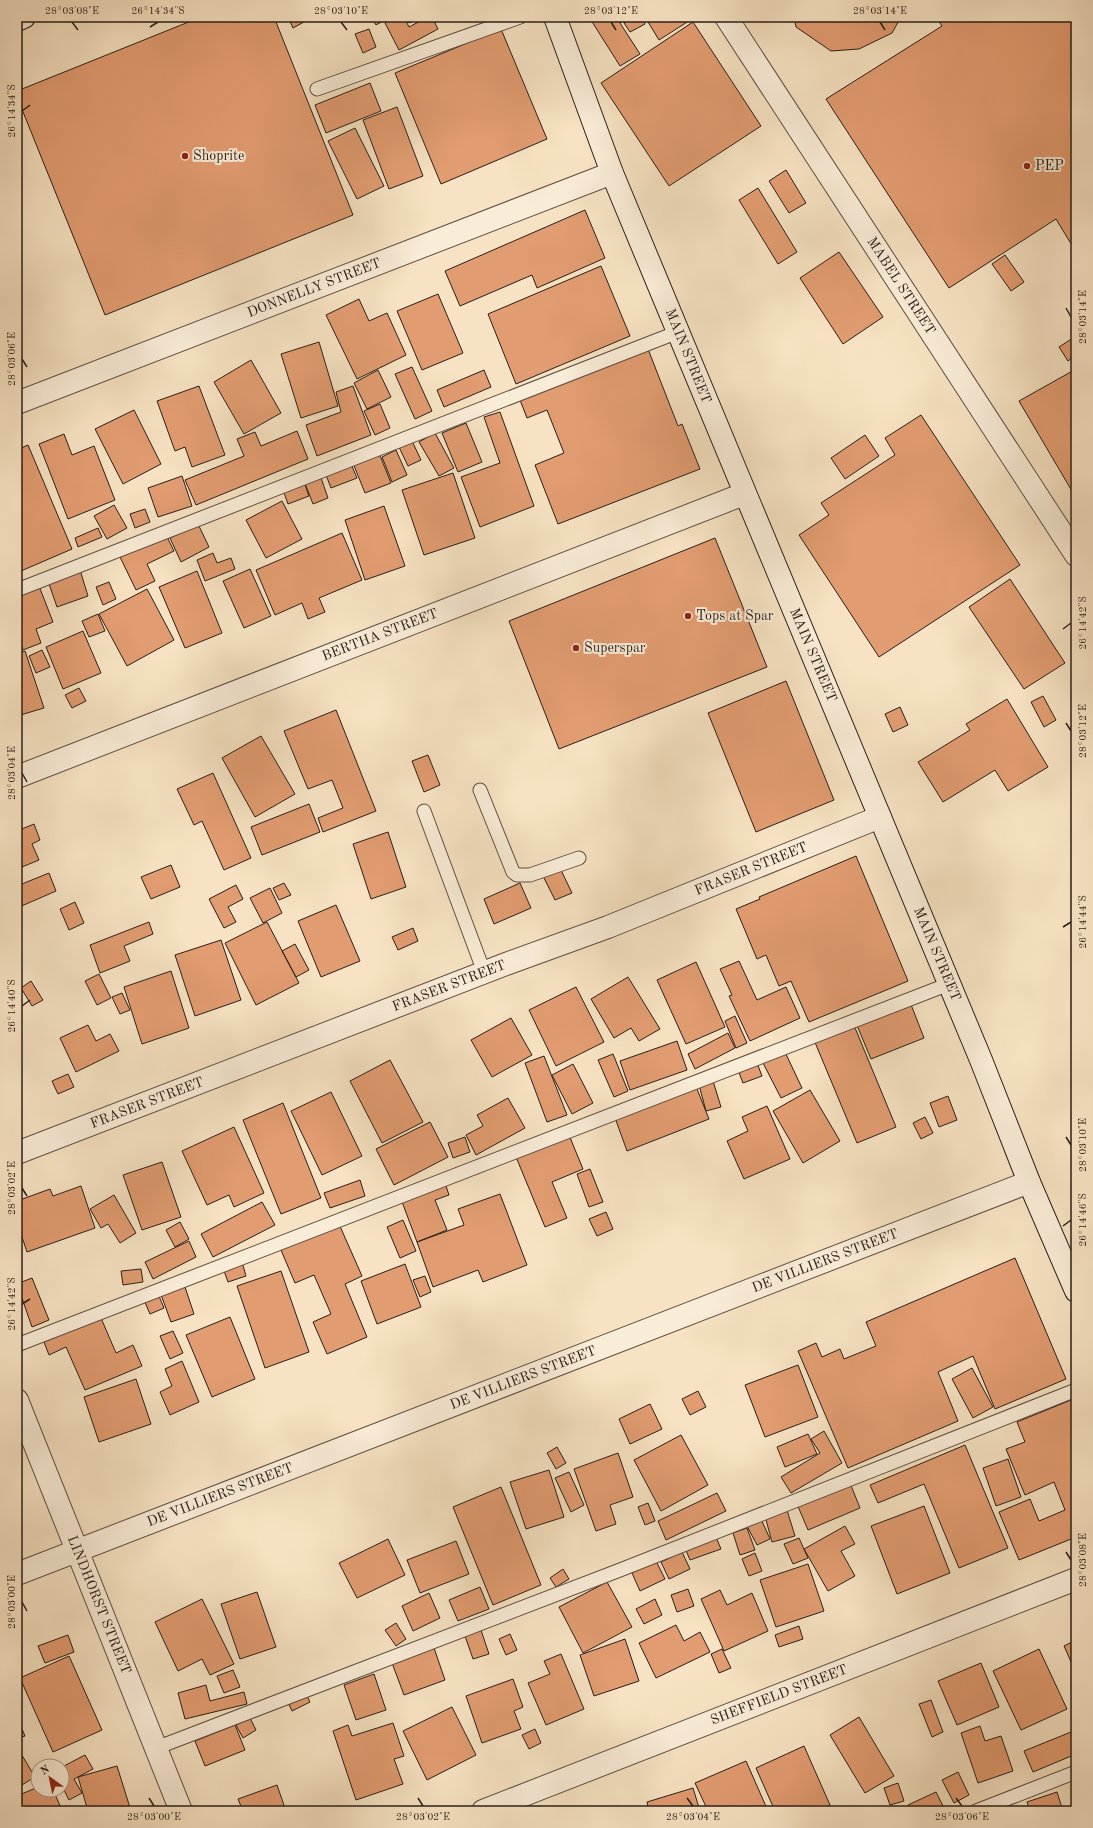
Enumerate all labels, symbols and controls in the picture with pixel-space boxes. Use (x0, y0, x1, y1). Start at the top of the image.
text: 28°03'08"E (45, 6, 99, 16)
text: 26°14'34"S (131, 6, 185, 16)
text: 28°03'10"E (314, 6, 368, 16)
text: 28°03'12"E (584, 6, 638, 16)
text: 28°03'14"E (853, 6, 907, 16)
text: 26°14'34"S (7, 84, 17, 138)
place label: Shoprite (193, 149, 244, 163)
marker: Shoprite (180, 151, 190, 161)
place label: PEP (1035, 159, 1064, 173)
marker: PEP (1022, 161, 1032, 171)
street label: MABEL STREET (864, 235, 938, 337)
street label: DONNELLY STREET (245, 256, 383, 320)
text: 28°03'14"E (1078, 290, 1088, 344)
street label: MAIN STREET (663, 307, 713, 405)
text: 28°03'06"E (7, 332, 17, 386)
text: 26°14'42"S (1078, 596, 1088, 650)
street label: BERTHA STREET (320, 606, 440, 664)
street label: MAIN STREET (787, 606, 839, 704)
place label: Tops at Spar (696, 609, 774, 623)
marker: Tops at Spar (683, 611, 693, 621)
place label: Superspar (584, 641, 646, 655)
marker: Superspar (571, 643, 581, 653)
text: 28°03'12"E (1078, 704, 1088, 758)
text: 28°03'04"E (7, 746, 17, 800)
street label: FRASER STREET (693, 840, 809, 898)
text: 26°14'44"S (1078, 895, 1088, 949)
street label: MAIN STREET (911, 905, 963, 1003)
street label: FRASER STREET (390, 958, 508, 1014)
text: 26°14'40"S (7, 979, 17, 1033)
street label: FRASER STREET (88, 1075, 206, 1131)
text: 28°03'10"E (1078, 1118, 1088, 1172)
text: 28°03'02"E (7, 1161, 17, 1215)
text: 26°14'46"S (1078, 1193, 1088, 1247)
street label: DE VILLIERS STREET (750, 1227, 900, 1295)
text: 26°14'42"S (7, 1277, 17, 1331)
street label: DE VILLIERS STREET (448, 1344, 598, 1412)
street label: DE VILLIERS STREET (145, 1461, 295, 1529)
text: 28°03'08"E (1078, 1533, 1088, 1587)
street label: LINDHORST STREET (65, 1534, 133, 1676)
text: 28°03'00"E (7, 1575, 17, 1629)
street label: SHEFFIELD STREET (708, 1662, 850, 1728)
north arrow (30, 1758, 70, 1798)
text: N (39, 1764, 52, 1778)
text: 28°03'00"E (127, 1812, 181, 1822)
text: 28°03'02"E (396, 1812, 450, 1822)
text: 28°03'04"E (666, 1812, 720, 1822)
text: 28°03'06"E (935, 1812, 989, 1822)

